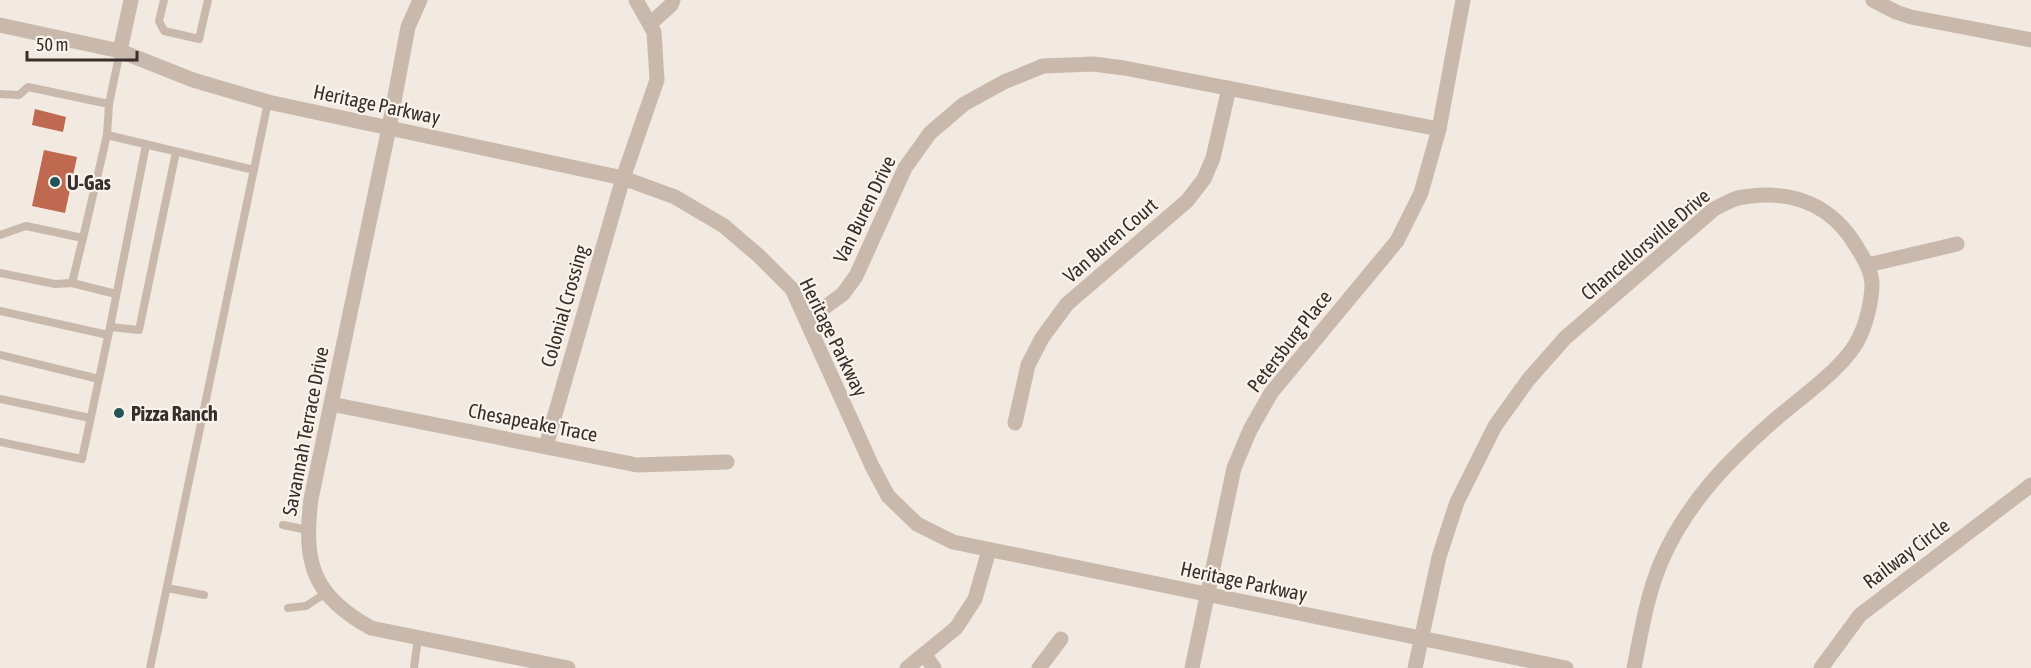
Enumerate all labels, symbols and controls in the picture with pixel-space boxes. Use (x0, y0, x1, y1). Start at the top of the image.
scale bar (27, 24, 136, 62)
text: 50 m (36, 34, 68, 55)
street label: Heritage Parkway (312, 79, 442, 129)
street label: Van Buren Drive (828, 152, 900, 266)
place label: U-Gas (67, 171, 111, 194)
marker: U-Gas (48, 175, 62, 189)
street label: Chancellorsville Drive (1576, 184, 1714, 304)
street label: Van Buren Court (1058, 193, 1162, 287)
street label: Colonial Crossing (536, 242, 593, 370)
street label: Heritage Parkway (795, 274, 873, 400)
street label: Petersburg Place (1242, 285, 1336, 397)
street label: Savannah Terrace Drive (277, 345, 333, 517)
street label: Chesapeake Trace (466, 398, 600, 446)
place label: Pizza Ranch (131, 402, 218, 425)
marker: Pizza Ranch (112, 406, 126, 420)
street label: Railway Circle (1858, 513, 1954, 593)
street label: Heritage Parkway (1179, 556, 1309, 606)

